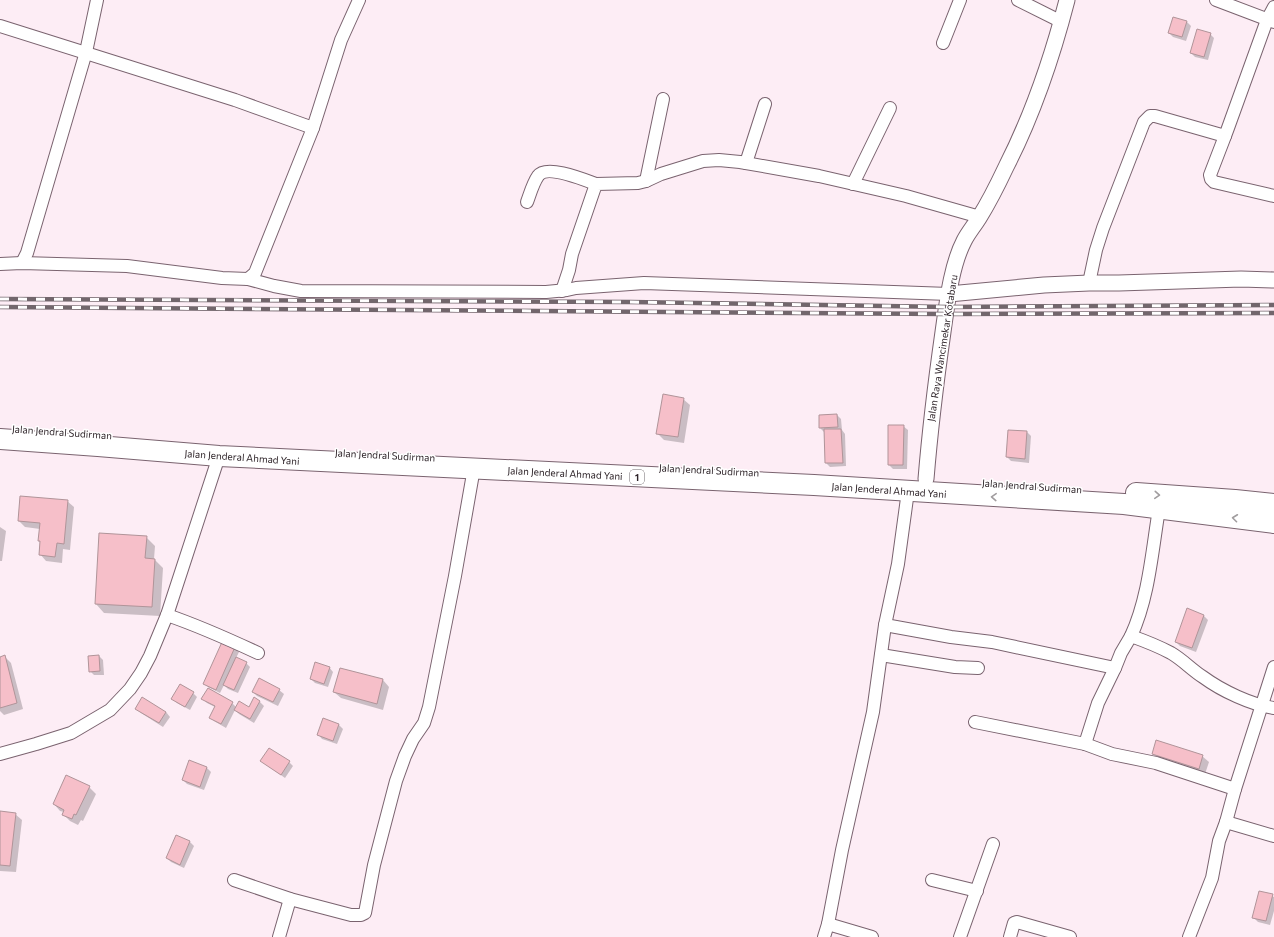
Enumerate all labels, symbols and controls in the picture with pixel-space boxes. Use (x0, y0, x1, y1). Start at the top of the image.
street label: Jalan Raya Wancimekar Kotabaru (924, 274, 960, 422)
street label: Jalan Jendral Sudirman (12, 423, 112, 441)
street label: Jalan Jendral Sudirman (335, 446, 435, 464)
street label: Jalan Jenderal Ahmad Yani (184, 447, 300, 467)
street label: Jalan Jendral Sudirman (659, 461, 759, 479)
street label: Jalan Jenderal Ahmad Yani (507, 464, 623, 482)
road number: 1 (630, 470, 644, 484)
street label: Jalan Jendral Sudirman (982, 477, 1082, 495)
street label: Jalan Jenderal Ahmad Yani (831, 480, 947, 500)
one-way arrow (1154, 490, 1160, 499)
one-way arrow (991, 493, 997, 501)
one-way arrow (1232, 514, 1238, 523)

